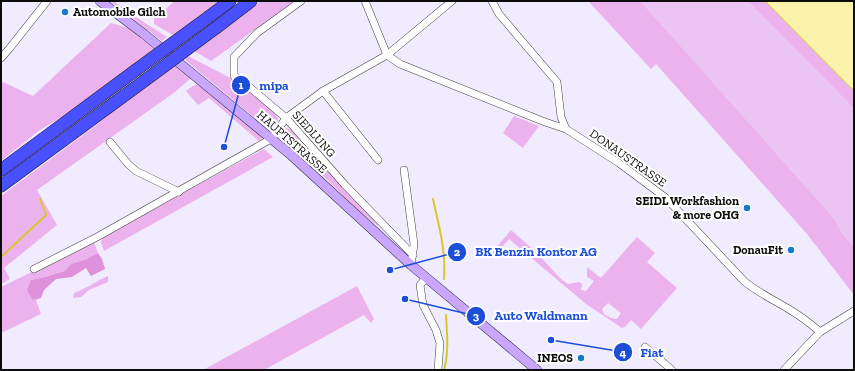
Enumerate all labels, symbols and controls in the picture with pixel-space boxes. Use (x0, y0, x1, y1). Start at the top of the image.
place label: Automobile Gilch (73, 5, 165, 19)
marker: Automobile Gilch (60, 7, 70, 17)
callout: mipa (231, 73, 296, 98)
text: 1 (239, 78, 244, 92)
text: mipa (259, 78, 289, 93)
street label: HAUPTSTRASSE (254, 108, 330, 176)
street label: SIEDLUNG (290, 108, 338, 160)
street label: DONAUSTRASSE (587, 126, 669, 190)
place label: SEIDL Workfashion & more OHG (636, 194, 739, 222)
marker: SEIDL Workfashion & more OHG (742, 203, 752, 213)
callout: BK Benzin Kontor AG (447, 239, 605, 264)
place label: DonauFit (733, 243, 783, 257)
text: BK Benzin Kontor AG (475, 244, 597, 259)
text: 2 (454, 245, 461, 259)
marker: DonauFit (786, 245, 796, 255)
callout: Auto Waldmann (466, 303, 595, 328)
text: Auto Waldmann (494, 308, 588, 323)
text: 3 (473, 309, 480, 323)
callout: Fiat (613, 340, 672, 365)
text: Fiat (640, 345, 664, 360)
text: 4 (620, 346, 627, 360)
place label: INEOS (537, 351, 573, 365)
marker: INEOS (576, 353, 586, 363)

